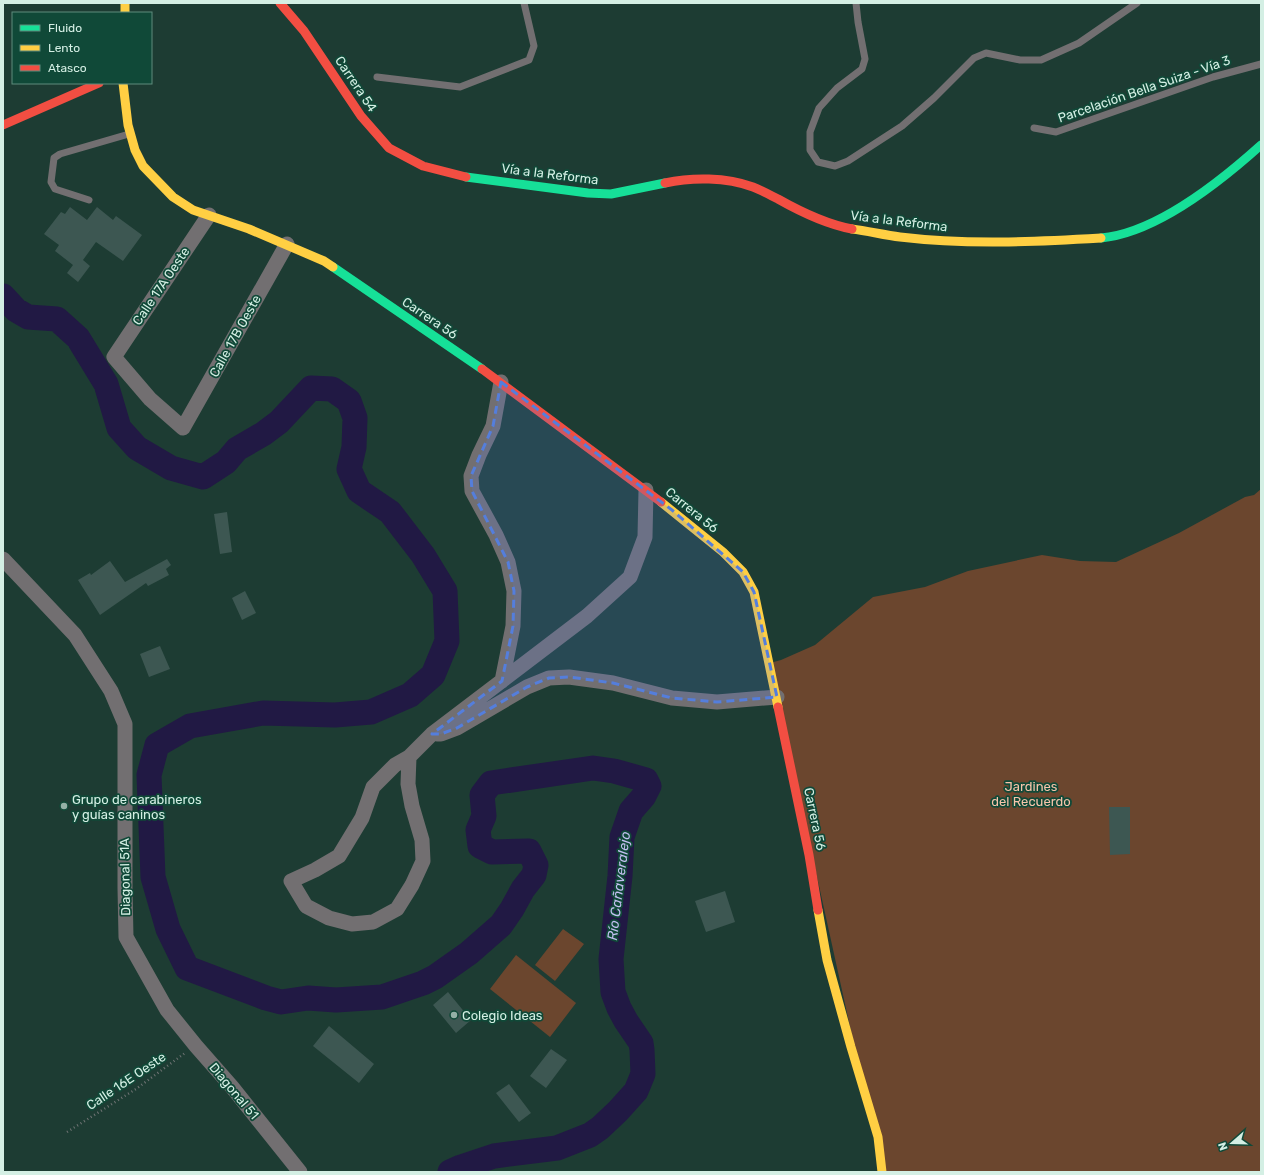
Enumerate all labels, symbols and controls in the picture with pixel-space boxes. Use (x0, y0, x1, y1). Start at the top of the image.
legend (12, 12, 152, 84)
text: Fluido (48, 21, 82, 35)
text: Lento (48, 41, 80, 55)
street label: Parcelación Bella Suiza - Vía 3 (1056, 52, 1232, 126)
street label: Carrera 54 (332, 53, 380, 115)
text: Atasco (48, 61, 87, 75)
street label: Vía a la Reforma (501, 161, 599, 187)
street label: Vía a la Reforma (850, 208, 948, 234)
street label: Calle 17A Oeste (129, 244, 193, 328)
street label: Calle 17B Oeste (206, 292, 264, 380)
street label: Carrera 56 (399, 294, 461, 342)
street label: Carrera 56 (663, 484, 722, 536)
park label: Jardines del Recuerdo (991, 779, 1071, 809)
street label: Carrera 56 (801, 786, 829, 852)
place label: Grupo de carabineros y guías caninos (72, 792, 202, 823)
marker: Grupo de carabineros y guías caninos (59, 801, 69, 811)
water label: Río Cañaveralejo (604, 830, 634, 942)
street label: Diagonal 51A (117, 838, 134, 916)
place label: Colegio Ideas (462, 1008, 543, 1024)
marker: Colegio Ideas (449, 1010, 459, 1020)
street label: Calle 16E Oeste (84, 1049, 168, 1113)
street label: Diagonal 51 (205, 1060, 262, 1123)
north arrow (1212, 1123, 1252, 1163)
text: N (1216, 1140, 1231, 1152)

